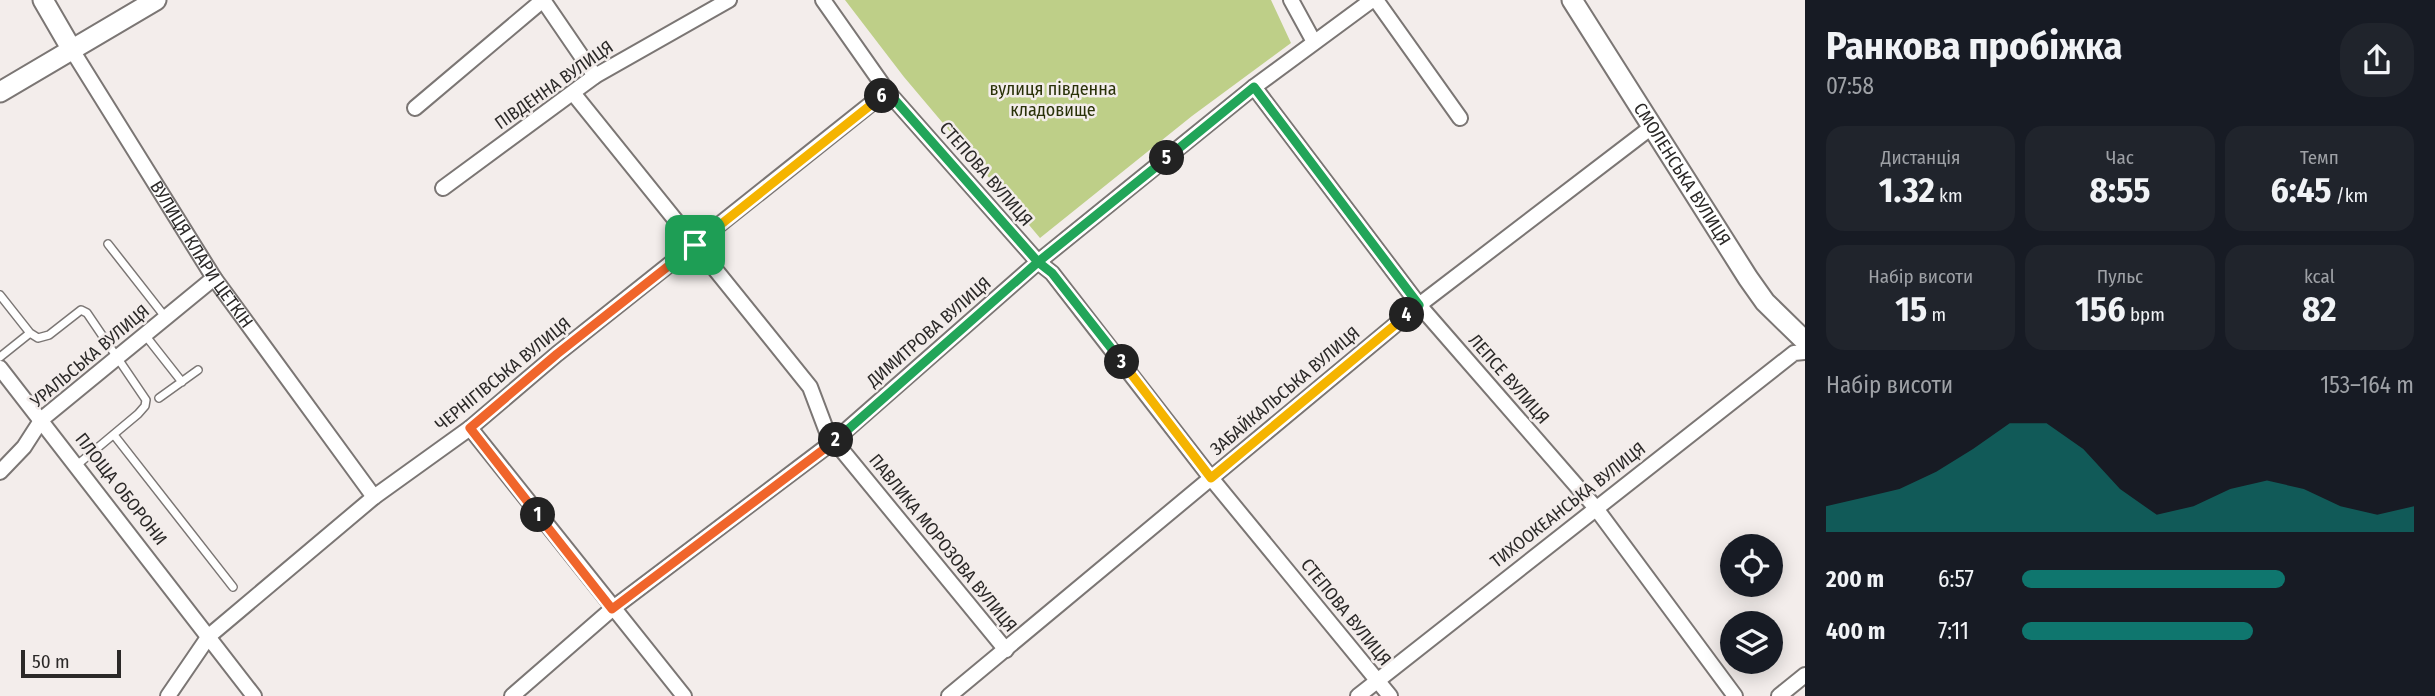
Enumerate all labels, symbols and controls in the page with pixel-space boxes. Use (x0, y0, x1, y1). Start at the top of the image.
text: Ранкова пробіжка (1826, 23, 2122, 69)
button: share (2340, 23, 2414, 97)
street label: ПІВДЕННА ВУЛИЦЯ (491, 36, 617, 134)
text: 07:58 (1826, 72, 1874, 100)
pin: 6 (864, 78, 900, 114)
park label: вулиця південна кладовище (989, 78, 1117, 121)
text: 6 (877, 84, 886, 107)
street label: СМОЛЕНСЬКА ВУЛИЦЯ (1629, 99, 1735, 249)
street label: СТЕПОВА ВУЛИЦЯ (935, 117, 1037, 231)
pin: 5 (1150, 140, 1184, 176)
text: 5 (1162, 146, 1171, 169)
text: Дистанція (1881, 146, 1960, 169)
text: Час (2106, 146, 2134, 169)
text: Темп (2300, 146, 2339, 169)
text: 1.32 (1879, 169, 1935, 211)
text: 8:55 (2090, 169, 2150, 211)
text: 6:45 (2270, 169, 2331, 211)
street label: ВУЛИЦЯ КЛАРИ ЦЕТКІН (145, 177, 258, 332)
text: km (1935, 184, 1963, 207)
text: /km (2331, 184, 2368, 207)
pin (665, 215, 725, 275)
icon: arrive (676, 226, 714, 264)
text: Набір висоти (1868, 265, 1973, 288)
text: Пульс (2097, 265, 2143, 288)
text: kcal (2304, 265, 2335, 288)
street label: ДИМИТРОВА ВУЛИЦЯ (862, 272, 996, 393)
text: 15 (1895, 288, 1927, 330)
text: 156 (2075, 288, 2125, 330)
text: 82 (2302, 288, 2337, 330)
pin: 4 (1390, 298, 1424, 332)
street label: УРАЛЬСЬКА ВУЛИЦЯ (25, 300, 154, 413)
text: 4 (1402, 303, 1411, 326)
text: m (1927, 303, 1946, 326)
text: bpm (2125, 303, 2165, 326)
street label: ЧЕРНІГІВСЬКА ВУЛИЦЯ (431, 313, 575, 435)
street label: ЗАБАЙКАЛЬСЬКА ВУЛИЦЯ (1206, 322, 1364, 460)
street label: ЛЕПСЕ ВУЛИЦЯ (1464, 330, 1554, 428)
pin: 3 (1104, 344, 1140, 380)
text: 3 (1117, 350, 1126, 373)
text: Набір висоти (1826, 371, 1953, 399)
text: 153–164 m (2320, 371, 2414, 399)
pin: 2 (818, 422, 854, 458)
text: 2 (831, 428, 840, 451)
street label: ПЛОЩА ОБОРОНИ (70, 429, 172, 549)
street label: ТИХООКЕАНСЬКА ВУЛИЦЯ (1486, 438, 1650, 572)
street label: ПАВЛИКА МОРОЗОВА ВУЛИЦЯ (864, 450, 1022, 636)
pin: 1 (520, 498, 556, 532)
text: 1 (533, 503, 542, 526)
map controls (1720, 534, 1783, 674)
button: locate (1720, 534, 1783, 597)
street label: СТЕПОВА ВУЛИЦЯ (1296, 554, 1396, 670)
text: 200 m (1826, 565, 1884, 593)
text: 6:57 (1938, 565, 1974, 593)
button: layers (1720, 611, 1783, 674)
text: 400 m (1826, 617, 1885, 645)
text: 7:11 (1938, 617, 1969, 645)
scale bar (21, 647, 121, 679)
text: 50 m (32, 650, 70, 673)

